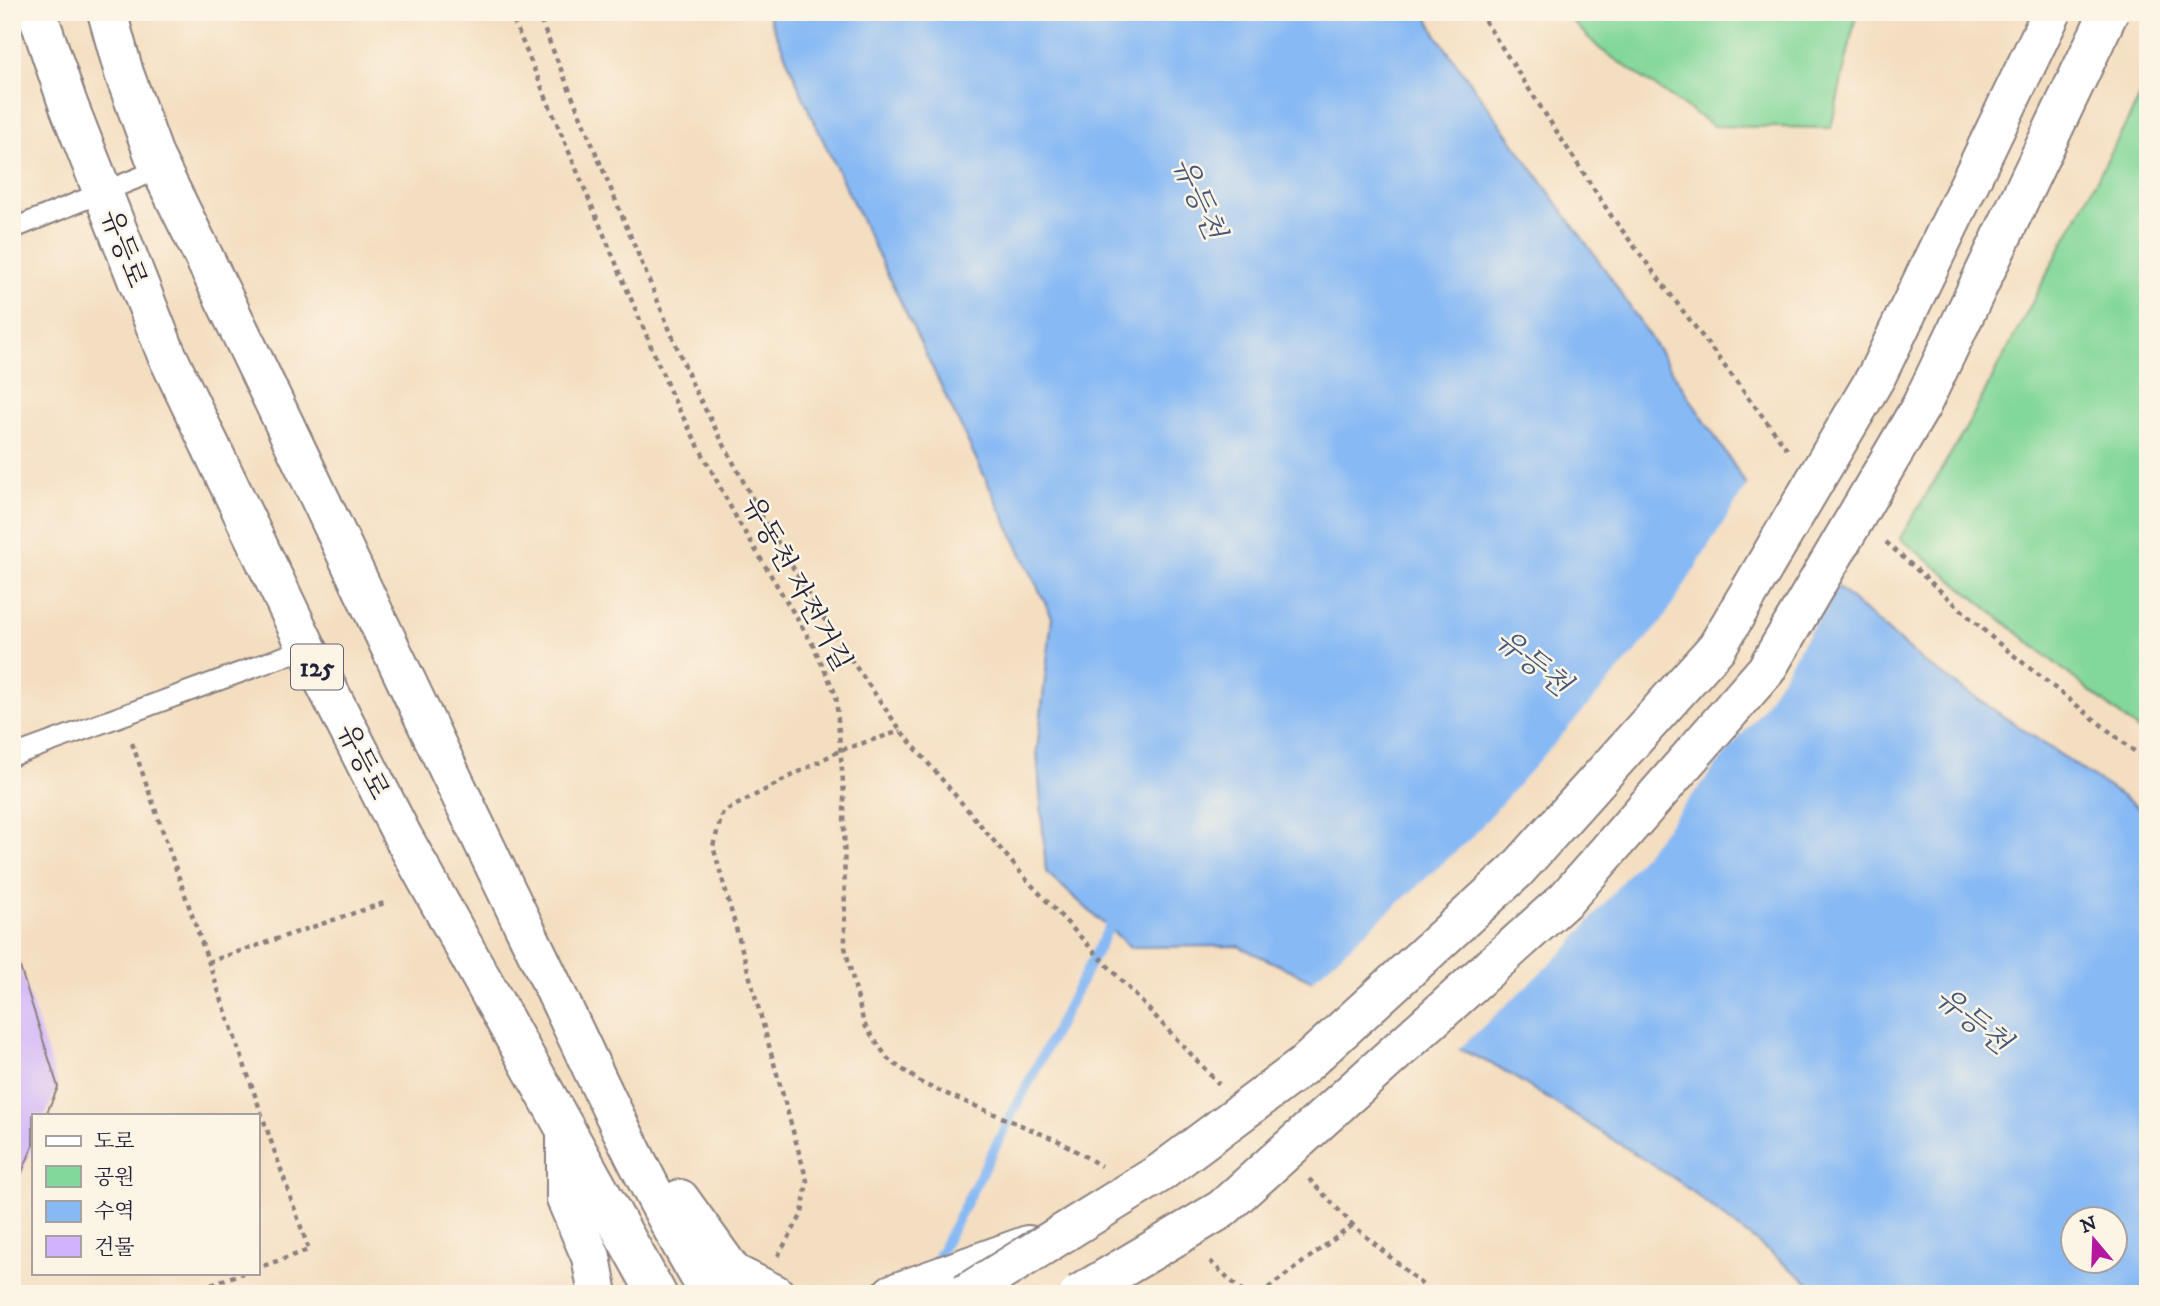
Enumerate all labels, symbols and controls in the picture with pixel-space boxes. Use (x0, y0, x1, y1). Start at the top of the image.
water label: 유등천 (1163, 151, 1233, 248)
street label: 유등로 (93, 204, 154, 293)
street label: 유동천 자전거길 (734, 490, 859, 678)
water label: 유등천 (1487, 621, 1579, 706)
road number: 125 (291, 645, 343, 690)
street label: 유등로 (329, 718, 397, 806)
water label: 유등천 (1927, 979, 2019, 1064)
legend (32, 1114, 259, 1274)
text: 도로 (94, 1129, 135, 1155)
text: 공원 (94, 1165, 135, 1191)
text: 수역 (94, 1199, 135, 1225)
north arrow (2058, 1204, 2128, 1274)
text: N (2078, 1212, 2100, 1239)
text: 건물 (94, 1235, 135, 1261)

